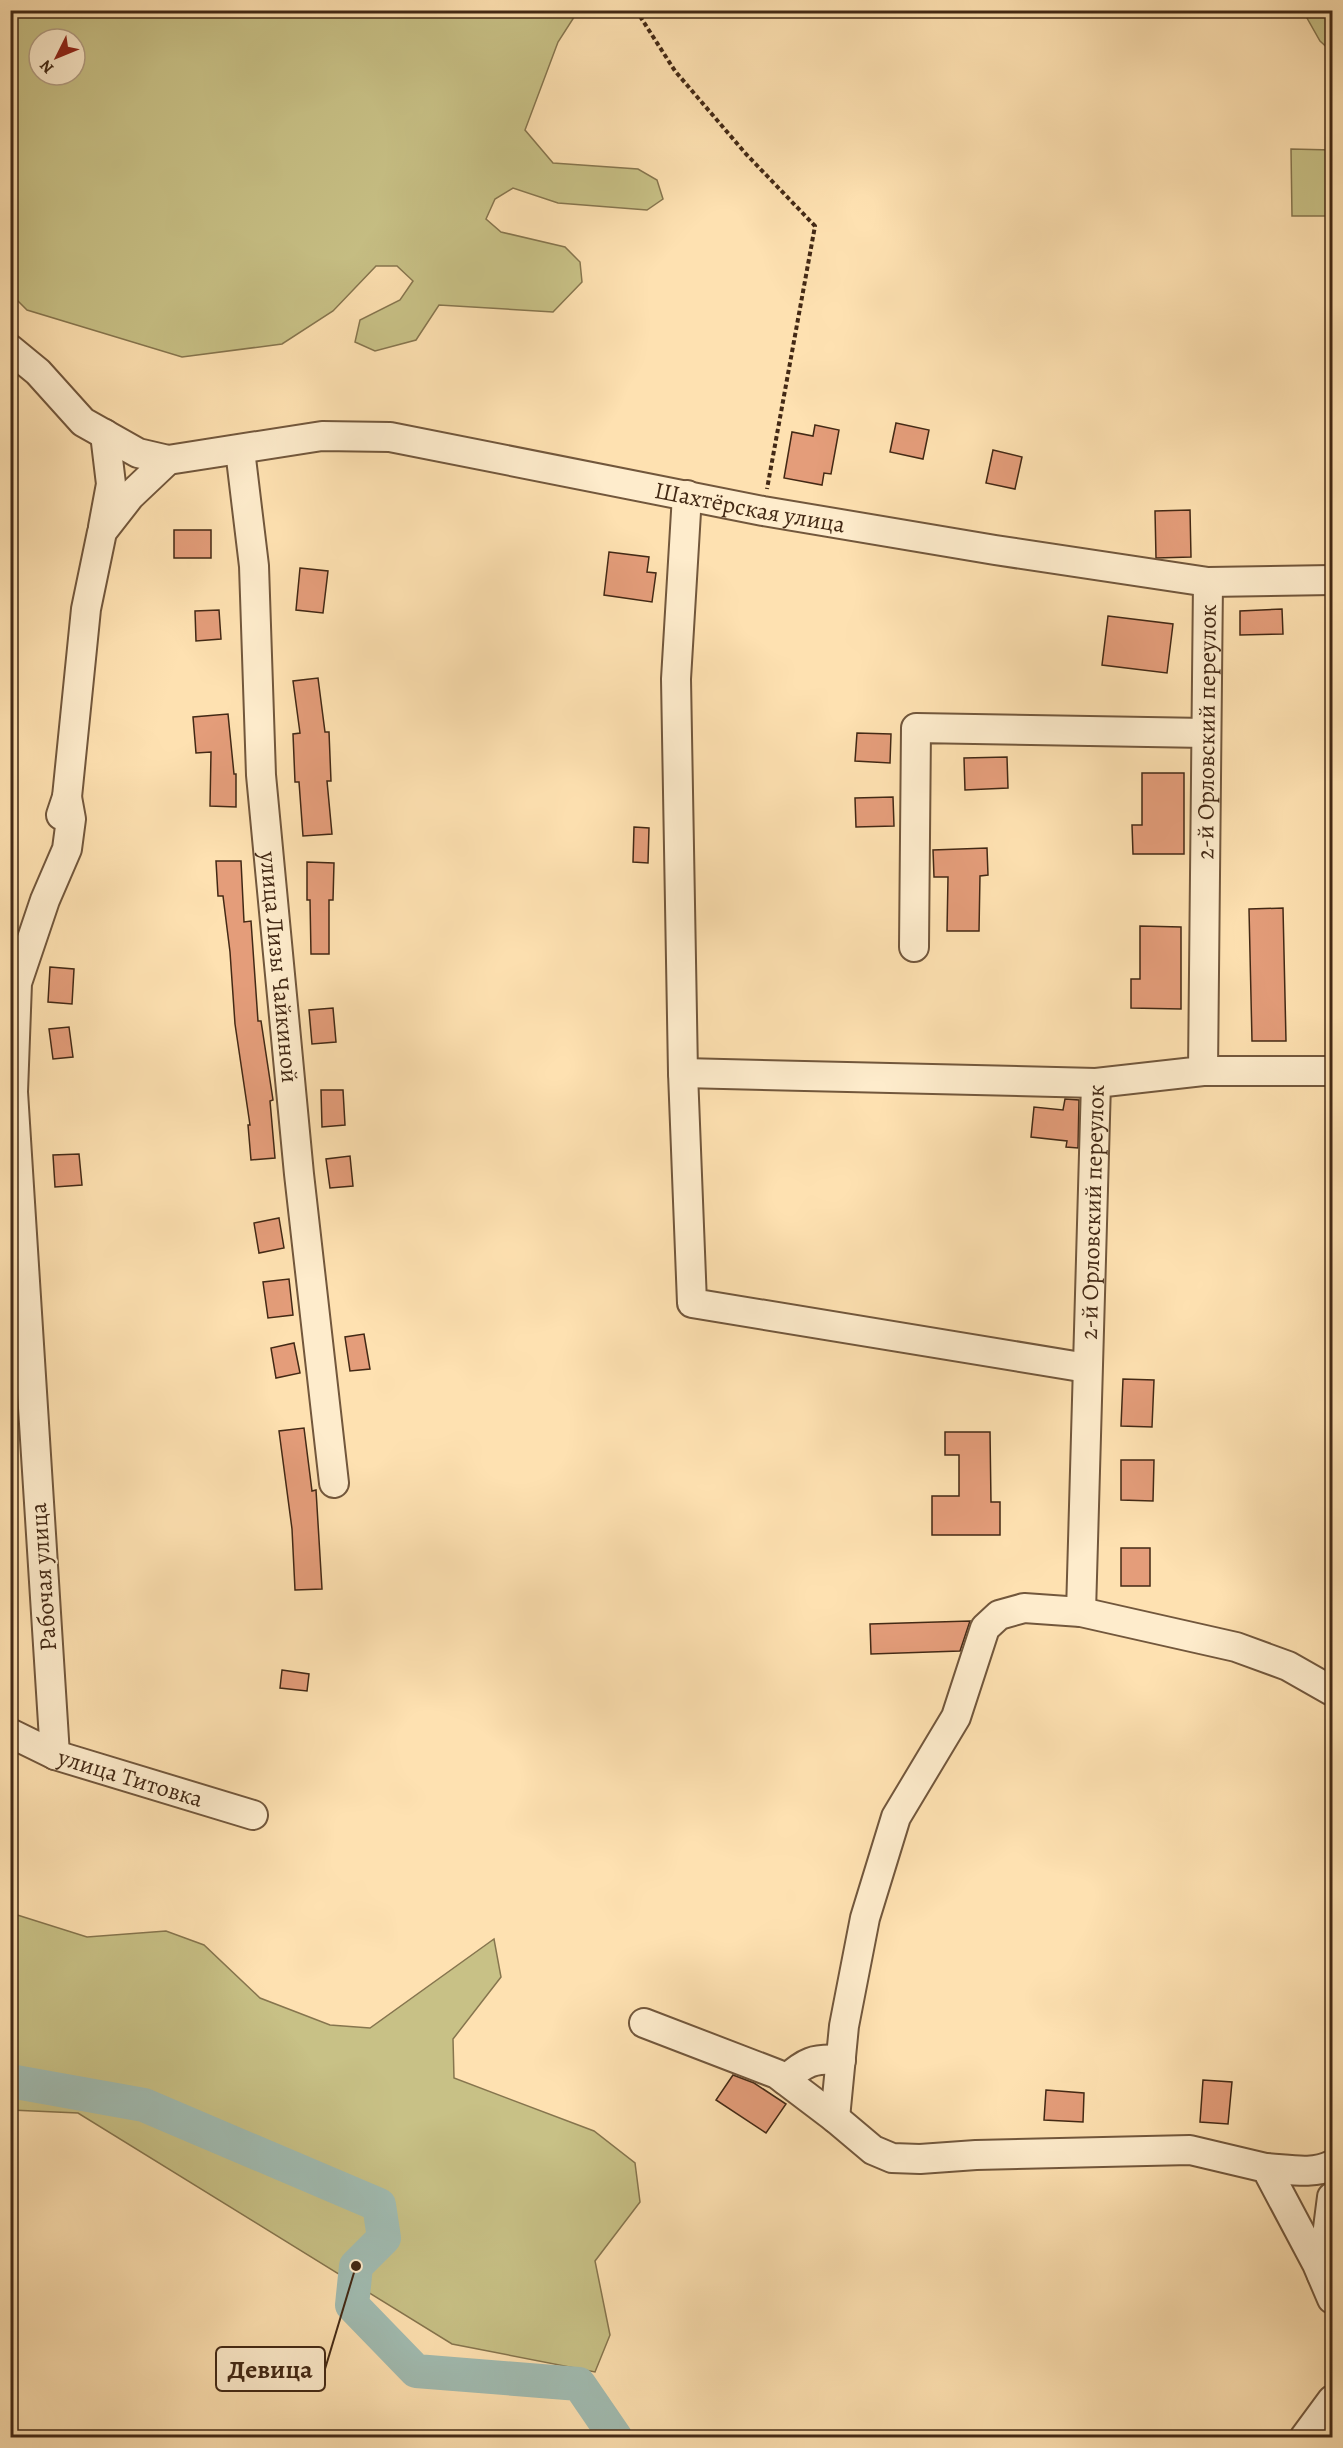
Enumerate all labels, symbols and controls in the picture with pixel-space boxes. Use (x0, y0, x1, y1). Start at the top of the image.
north arrow (27, 27, 87, 87)
text: N (35, 55, 59, 78)
street label: Шахтёрская улица (652, 474, 848, 541)
street label: 2-й Орловский переулок (1189, 604, 1224, 860)
street label: улица Лизы Чайкиной (252, 849, 306, 1084)
street label: 2-й Орловский переулок (1073, 1084, 1112, 1340)
street label: Рабочая улица (22, 1502, 64, 1652)
street label: улица Титовка (53, 1741, 207, 1815)
callout: Девица (216, 2347, 325, 2391)
text: Девица (227, 2352, 313, 2387)

